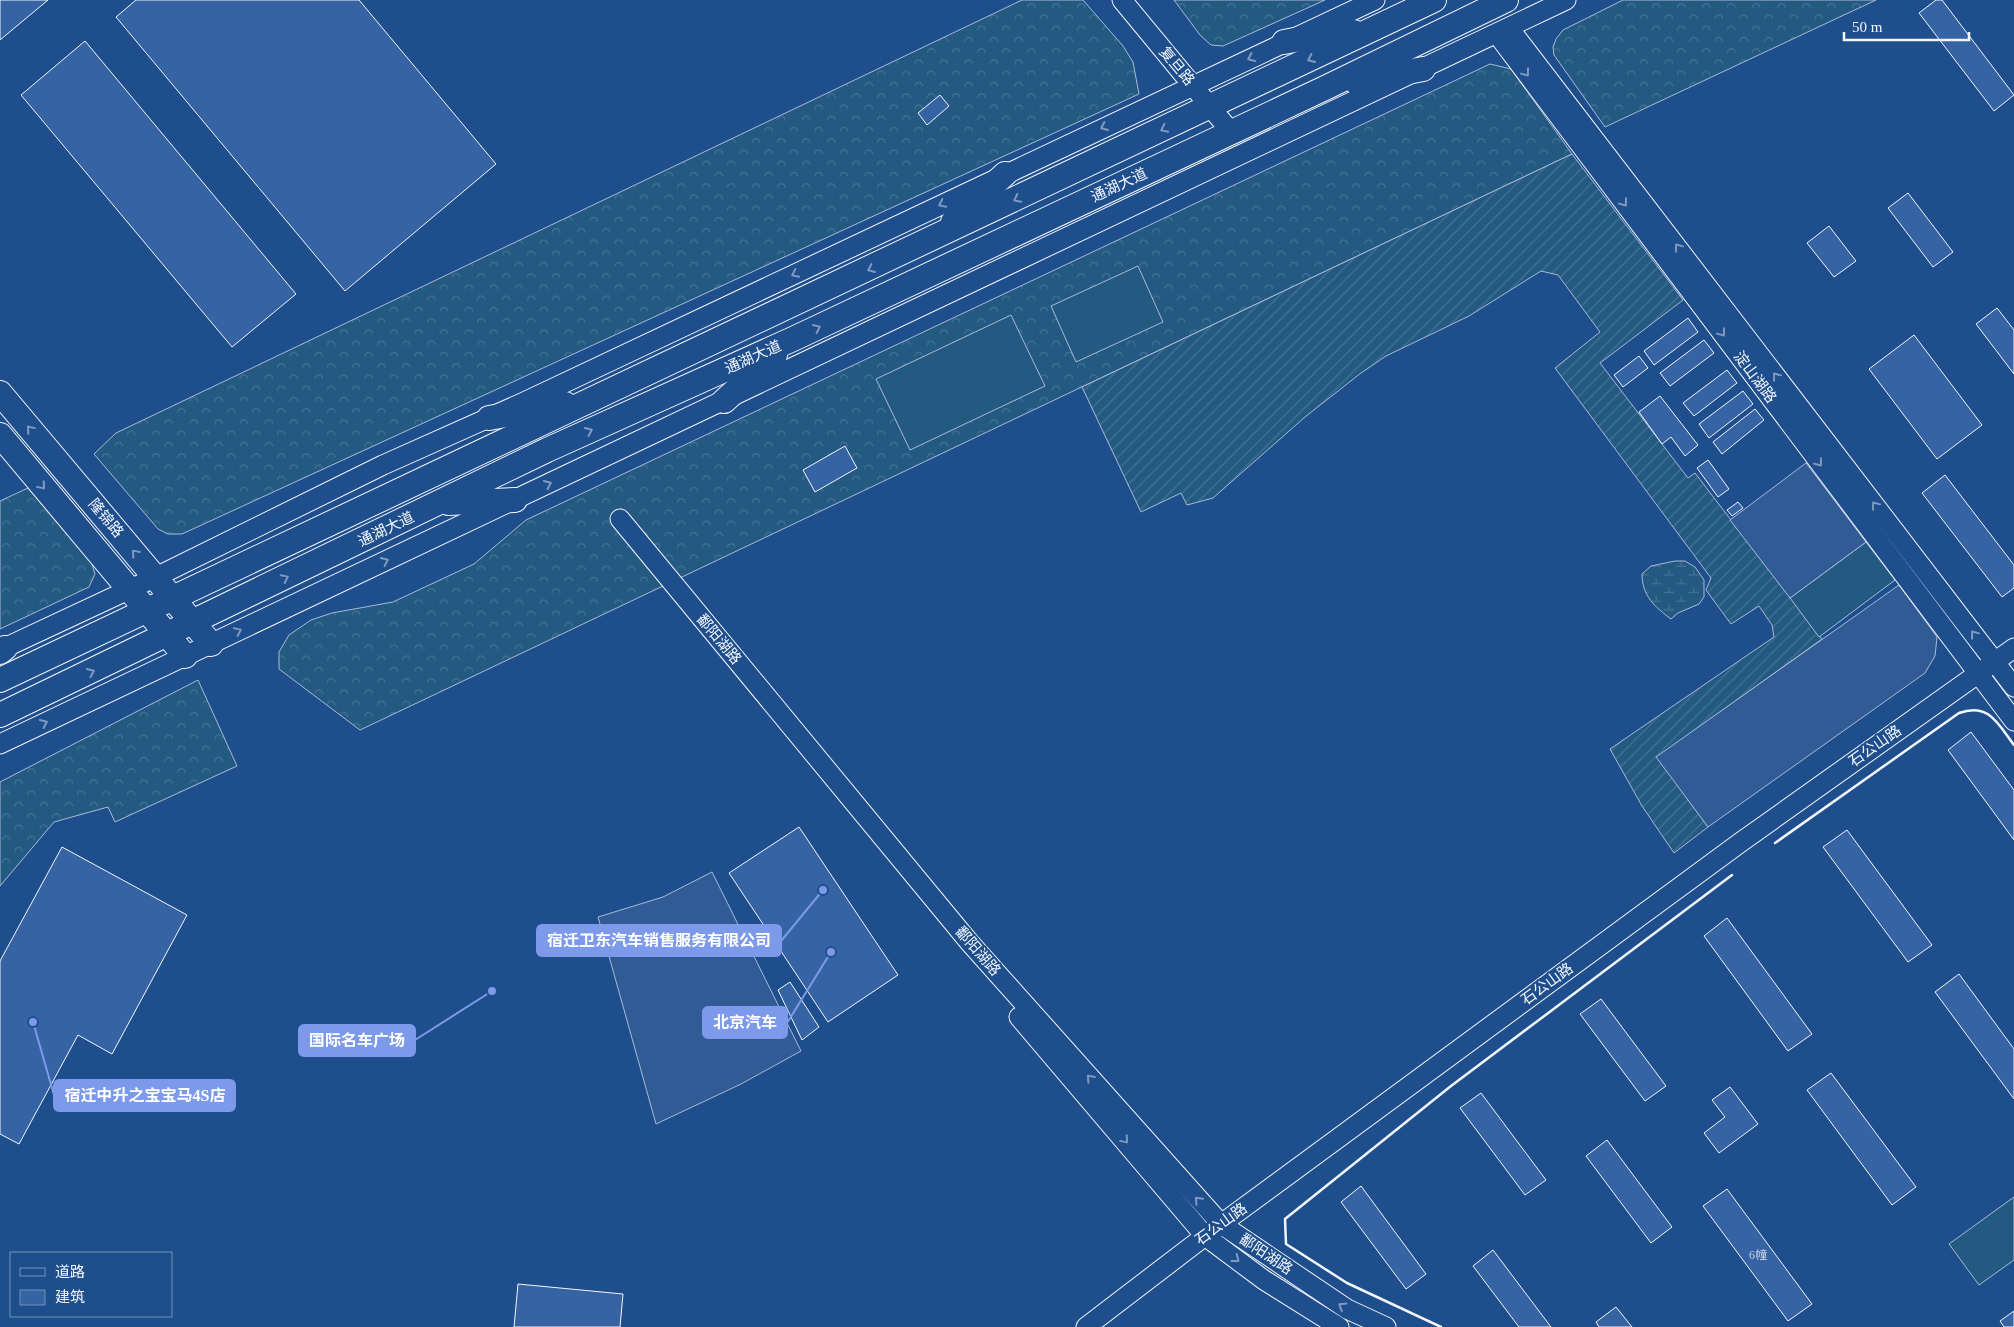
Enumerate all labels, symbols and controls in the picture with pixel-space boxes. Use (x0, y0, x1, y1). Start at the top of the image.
scale bar (1844, 10, 1969, 42)
text: 50 m (1852, 19, 1883, 35)
street label: 复旦路 (1156, 44, 1198, 88)
one-way arrow (1247, 51, 1256, 62)
one-way arrow (1307, 52, 1316, 63)
one-way arrow (1520, 67, 1529, 77)
one-way arrow (1100, 121, 1109, 131)
one-way arrow (1160, 122, 1169, 133)
street label: 通湖大道 (1088, 165, 1150, 205)
one-way arrow (1014, 192, 1023, 202)
one-way arrow (1618, 197, 1627, 207)
one-way arrow (938, 198, 947, 208)
one-way arrow (1675, 244, 1683, 253)
one-way arrow (867, 262, 876, 273)
one-way arrow (791, 268, 800, 278)
one-way arrow (811, 324, 820, 334)
one-way arrow (1716, 327, 1724, 336)
street label: 通湖大道 (722, 337, 784, 377)
street label: 淀山湖路 (1731, 348, 1779, 406)
one-way arrow (1774, 373, 1782, 382)
one-way arrow (27, 425, 36, 434)
one-way arrow (584, 427, 593, 438)
one-way arrow (1813, 457, 1822, 467)
one-way arrow (37, 480, 46, 489)
one-way arrow (543, 480, 552, 491)
street label: 隆锦路 (85, 496, 127, 540)
one-way arrow (1872, 501, 1881, 511)
street label: 通湖大道 (356, 509, 416, 549)
one-way arrow (132, 549, 141, 558)
one-way arrow (380, 557, 389, 568)
one-way arrow (280, 574, 289, 584)
street label: 鄱阳湖路 (694, 611, 744, 667)
one-way arrow (233, 627, 242, 638)
one-way arrow (1971, 630, 1980, 640)
one-way arrow (86, 667, 95, 678)
one-way arrow (39, 719, 48, 730)
street label: 石公山路 (1846, 722, 1904, 770)
street label: 鄱阳湖路 (952, 923, 1004, 979)
callout: 宿迁卫东汽车销售服务有限公司 (537, 925, 781, 956)
text: 宿迁卫东汽车销售服务有限公司 (547, 932, 771, 949)
street label: 石公山路 (1518, 960, 1576, 1008)
callout: 北京汽车 (703, 1007, 787, 1038)
text: 北京汽车 (713, 1014, 777, 1031)
callout: 国际名车广场 (299, 1025, 415, 1056)
text: 国际名车广场 (309, 1032, 405, 1049)
one-way arrow (1087, 1075, 1096, 1084)
callout: 宿迁中升之宝宝马4S店 (54, 1080, 235, 1111)
text: 宿迁中升之宝宝马4S店 (65, 1086, 225, 1104)
one-way arrow (1120, 1135, 1129, 1144)
one-way arrow (1195, 1196, 1204, 1205)
street label: 石公山路 (1192, 1200, 1250, 1248)
street label: 鄱阳湖路 (1237, 1231, 1295, 1277)
house number: 6幢 (1749, 1248, 1767, 1262)
legend (10, 1252, 172, 1317)
one-way arrow (1230, 1253, 1239, 1262)
text: 道路 (55, 1264, 85, 1280)
text: 建筑 (55, 1289, 85, 1305)
one-way arrow (1339, 1302, 1348, 1312)

